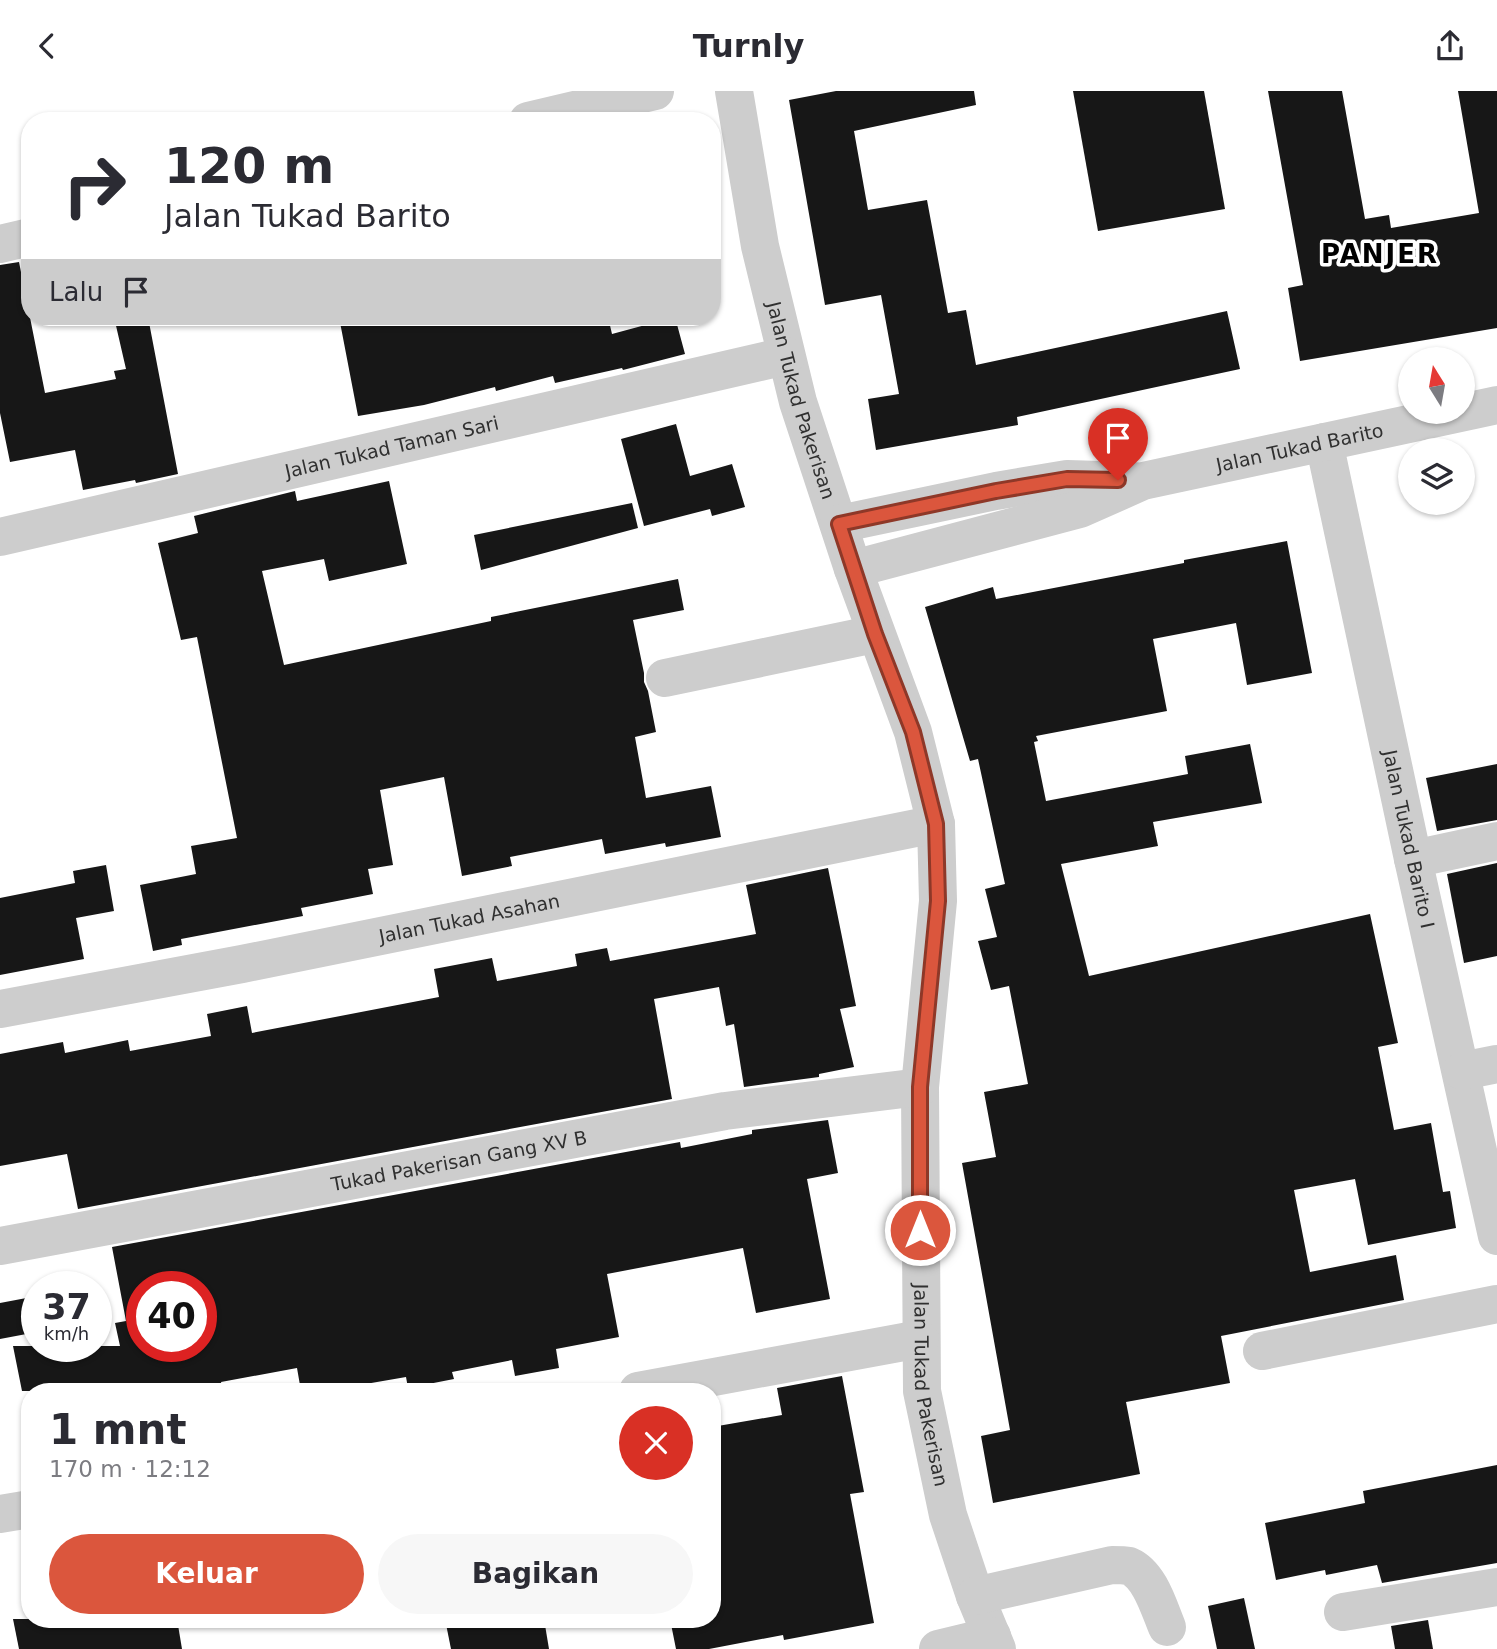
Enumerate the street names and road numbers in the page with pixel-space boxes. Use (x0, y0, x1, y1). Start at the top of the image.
street label: Jalan Tukad Pakerisan (763, 298, 840, 502)
street label: Jalan Tukad Taman Sari (282, 412, 501, 482)
street label: Jalan Tukad Barito (1213, 419, 1385, 476)
street label: Jalan Tukad Barito I (1379, 747, 1439, 930)
street label: Jalan Tukad Asahan (376, 889, 562, 947)
street label: Tukad Pakerisan Gang XV B (328, 1126, 589, 1195)
street label: Jalan Tukad Pakerisan (910, 1283, 953, 1488)

